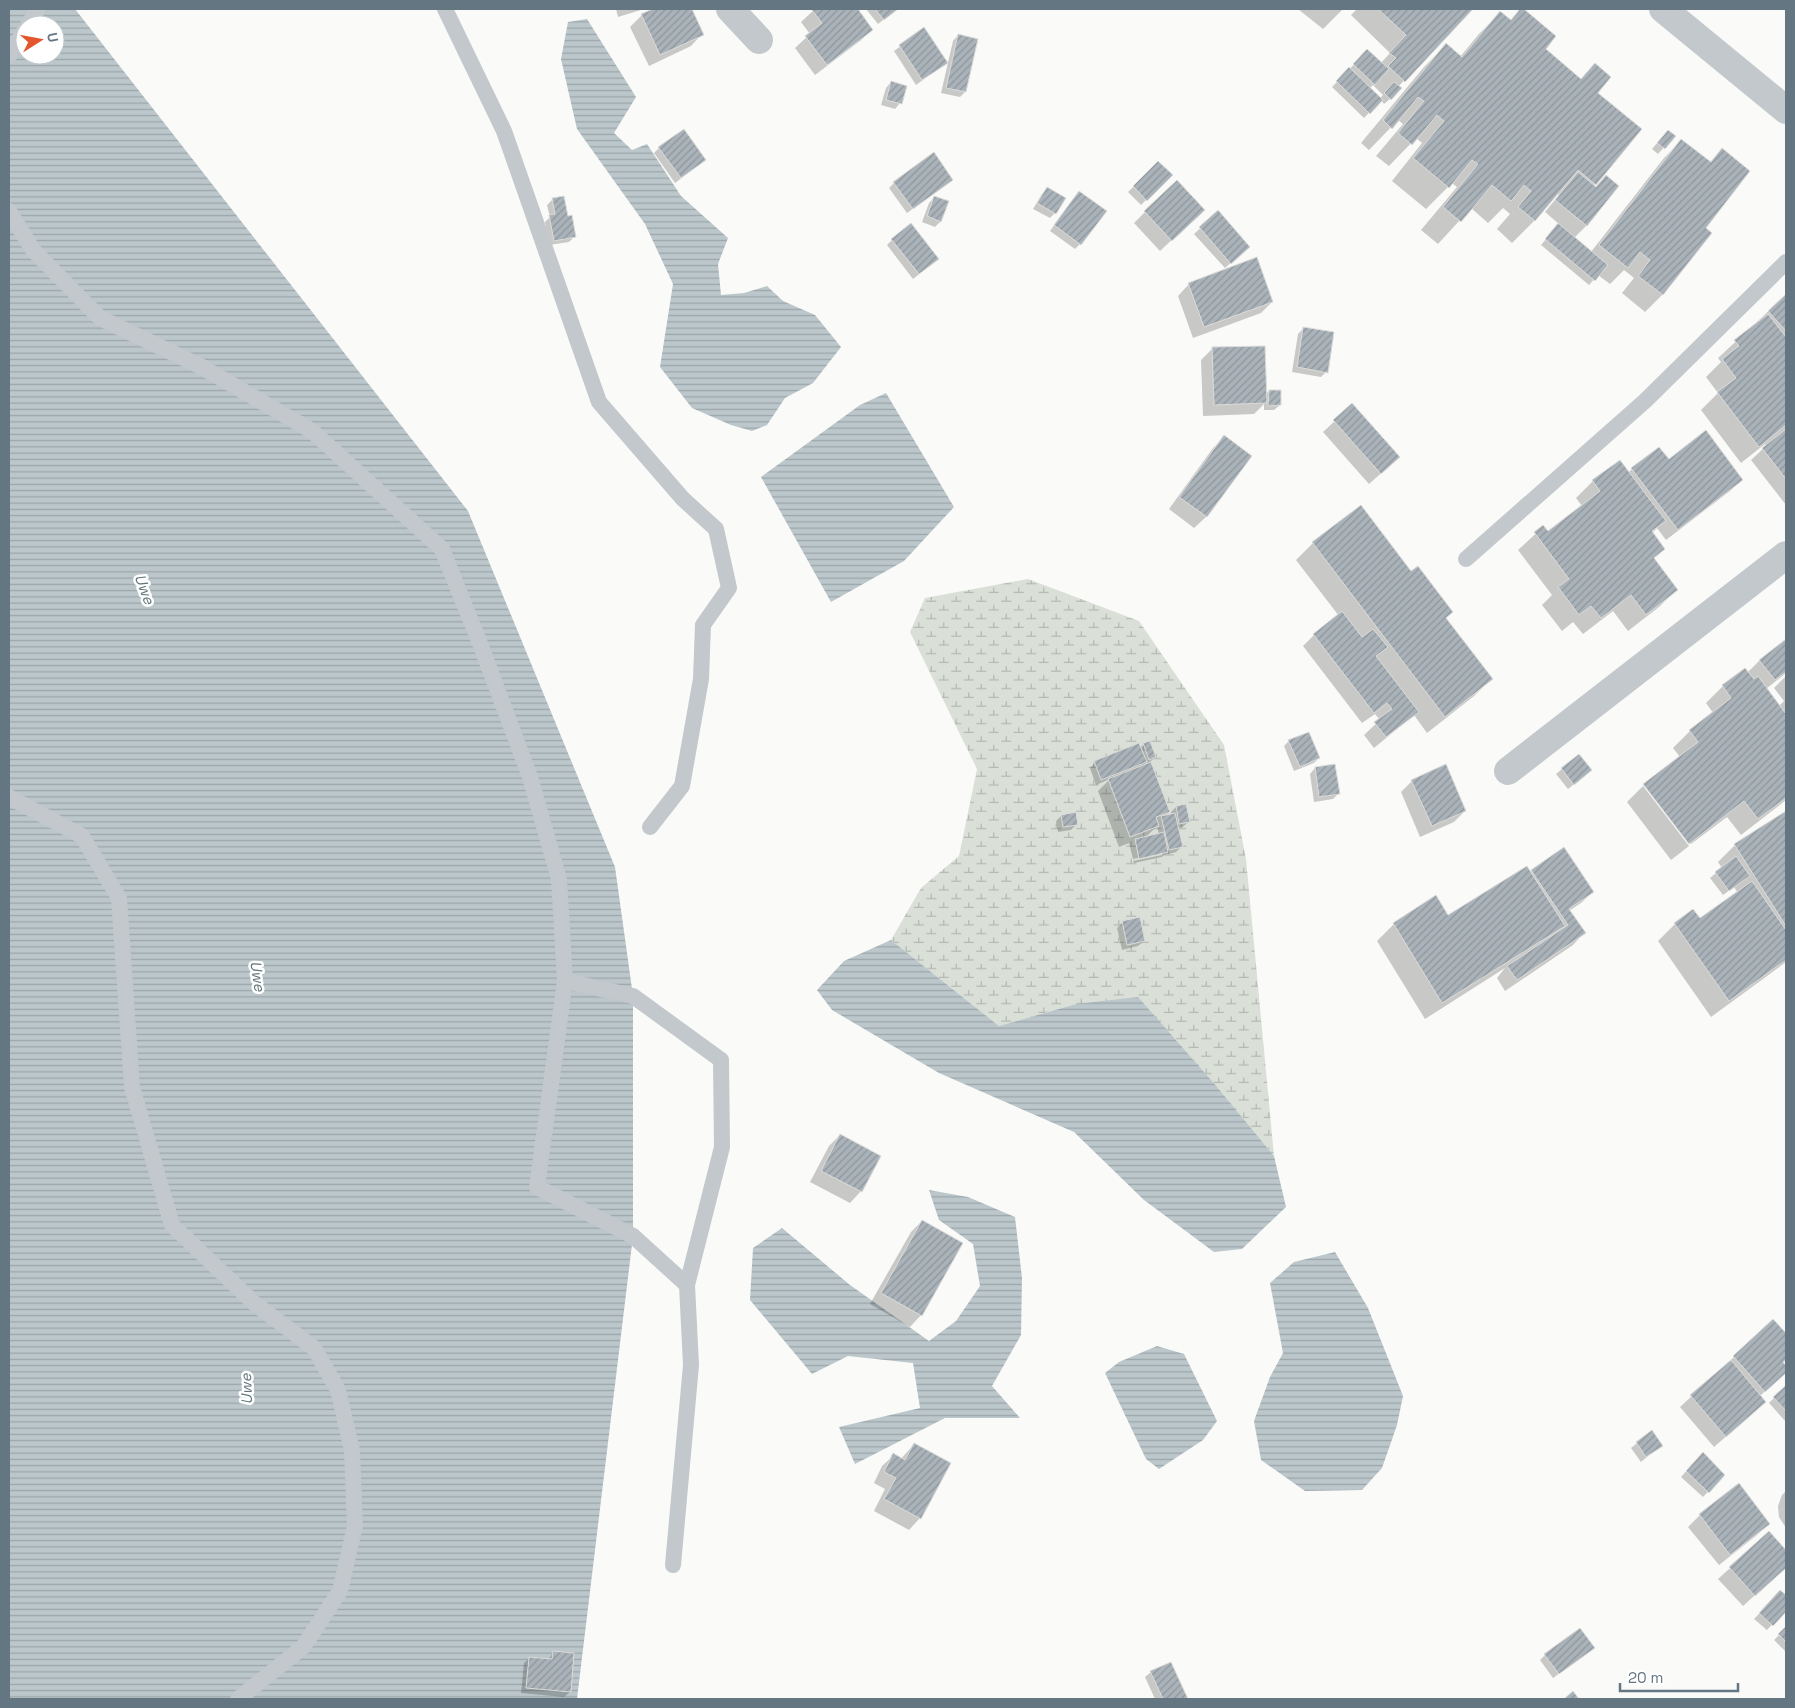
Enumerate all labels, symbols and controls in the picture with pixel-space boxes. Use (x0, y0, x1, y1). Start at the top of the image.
north arrow (15, 15, 65, 65)
text: U (43, 31, 62, 44)
water label: Uwe (131, 571, 160, 608)
water label: Uwe (246, 959, 270, 994)
water label: Uwe (236, 1372, 256, 1405)
scale bar (1620, 1660, 1738, 1692)
text: 20 m (1628, 1668, 1663, 1687)

